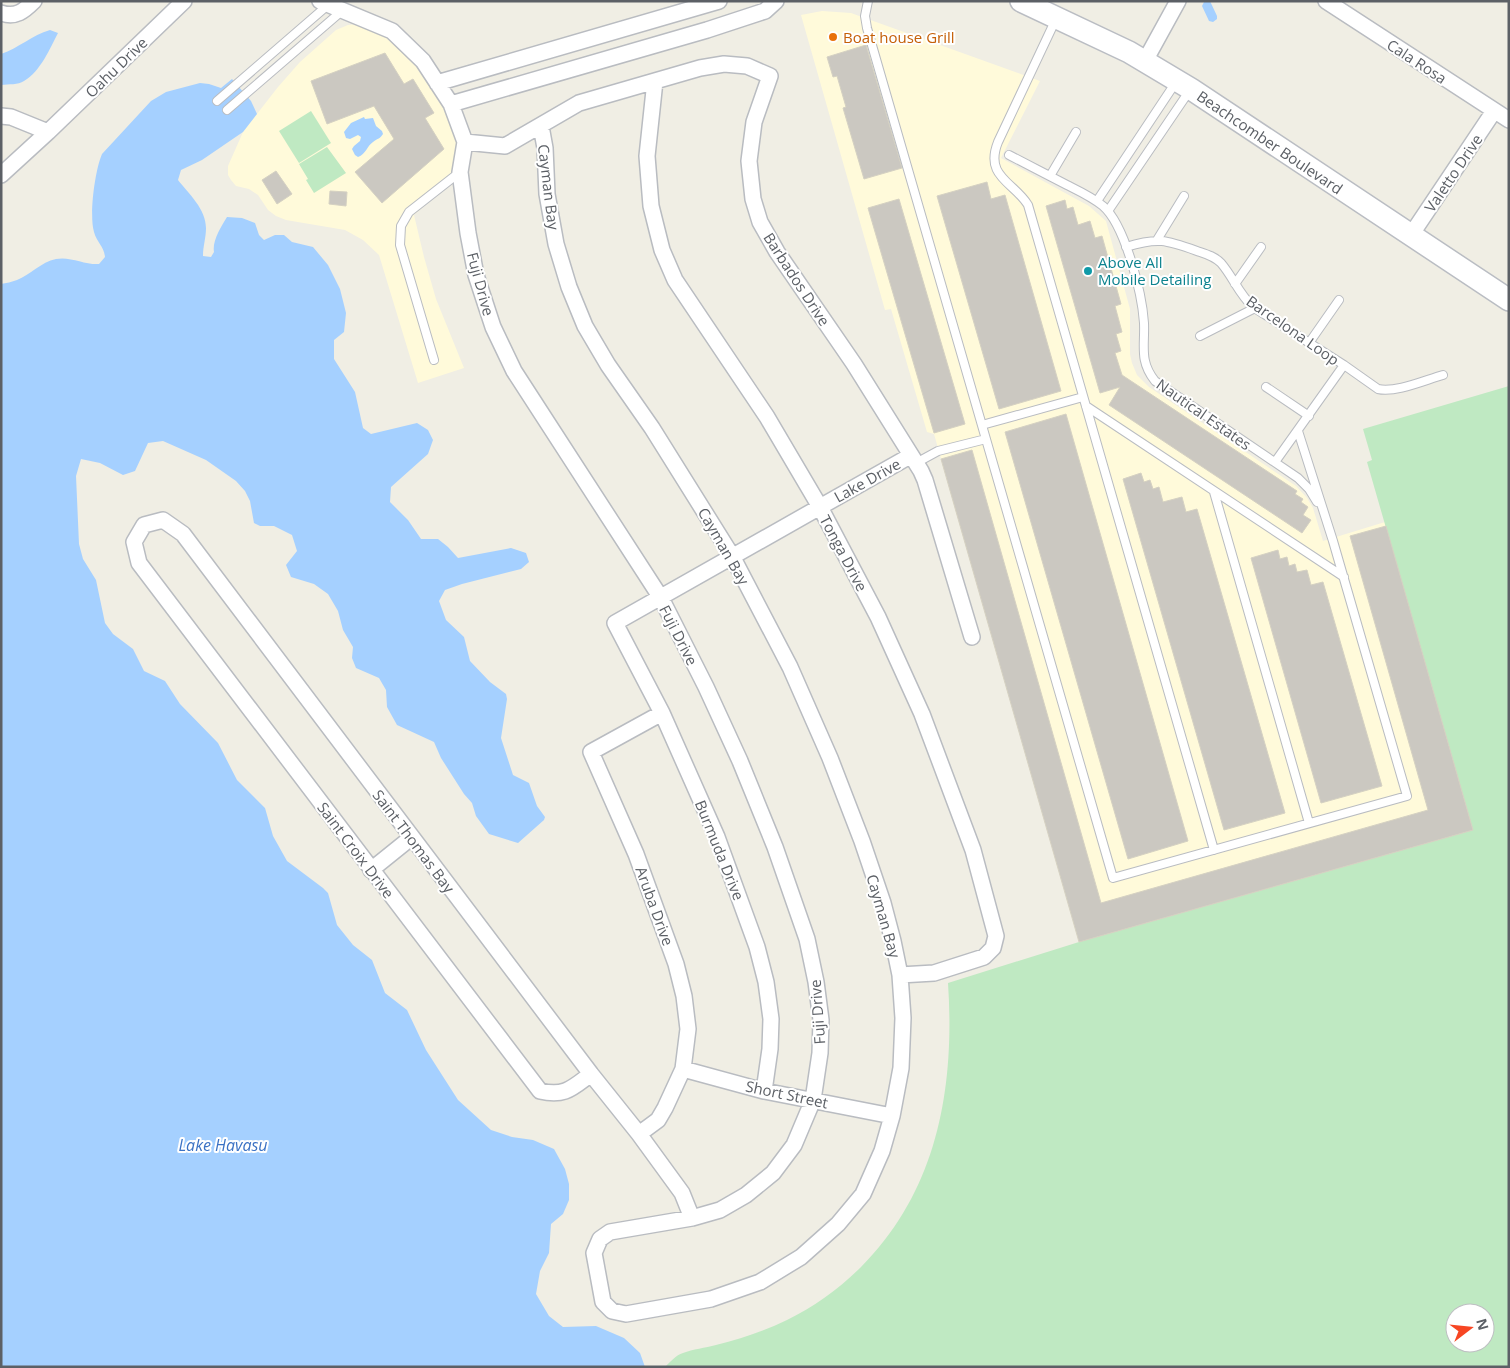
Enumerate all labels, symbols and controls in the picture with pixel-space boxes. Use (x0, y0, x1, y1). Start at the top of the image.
place label: Boat house Grill (843, 27, 955, 47)
marker: Boat house Grill (827, 31, 839, 43)
street label: Oahu Drive (81, 32, 151, 102)
street label: Cala Rosa (1383, 34, 1451, 88)
street label: Beachcomber Boulevard (1193, 86, 1347, 198)
street label: Valetto Drive (1420, 130, 1486, 216)
street label: Cayman Bay (534, 143, 564, 231)
street label: Barbados Drive (759, 228, 835, 330)
street label: Fuji Drive (463, 250, 499, 318)
place label: Above All Mobile Detailing (1098, 252, 1211, 289)
marker: Above All Mobile Detailing (1082, 265, 1094, 277)
street label: Barcelona Loop (1243, 291, 1343, 369)
street label: Nautical Estates (1153, 374, 1255, 454)
street label: Lake Drive (830, 454, 904, 506)
street label: Cayman Bay (694, 504, 754, 589)
street label: Tonga Drive (816, 511, 872, 595)
street label: Fuji Drive (655, 601, 703, 669)
street label: Saint Thomas Bay (369, 785, 460, 897)
street label: Burmuda Drive (691, 797, 749, 903)
street label: Saint Croix Drive (313, 798, 399, 902)
street label: Aruba Drive (631, 864, 679, 948)
street label: Cayman Bay (863, 872, 906, 961)
street label: Fuji Drive (805, 979, 829, 1045)
street label: Short Street (744, 1076, 830, 1112)
water label: Lake Havasu (178, 1134, 268, 1156)
north arrow (1445, 1303, 1495, 1353)
text: N (1472, 1316, 1494, 1332)

